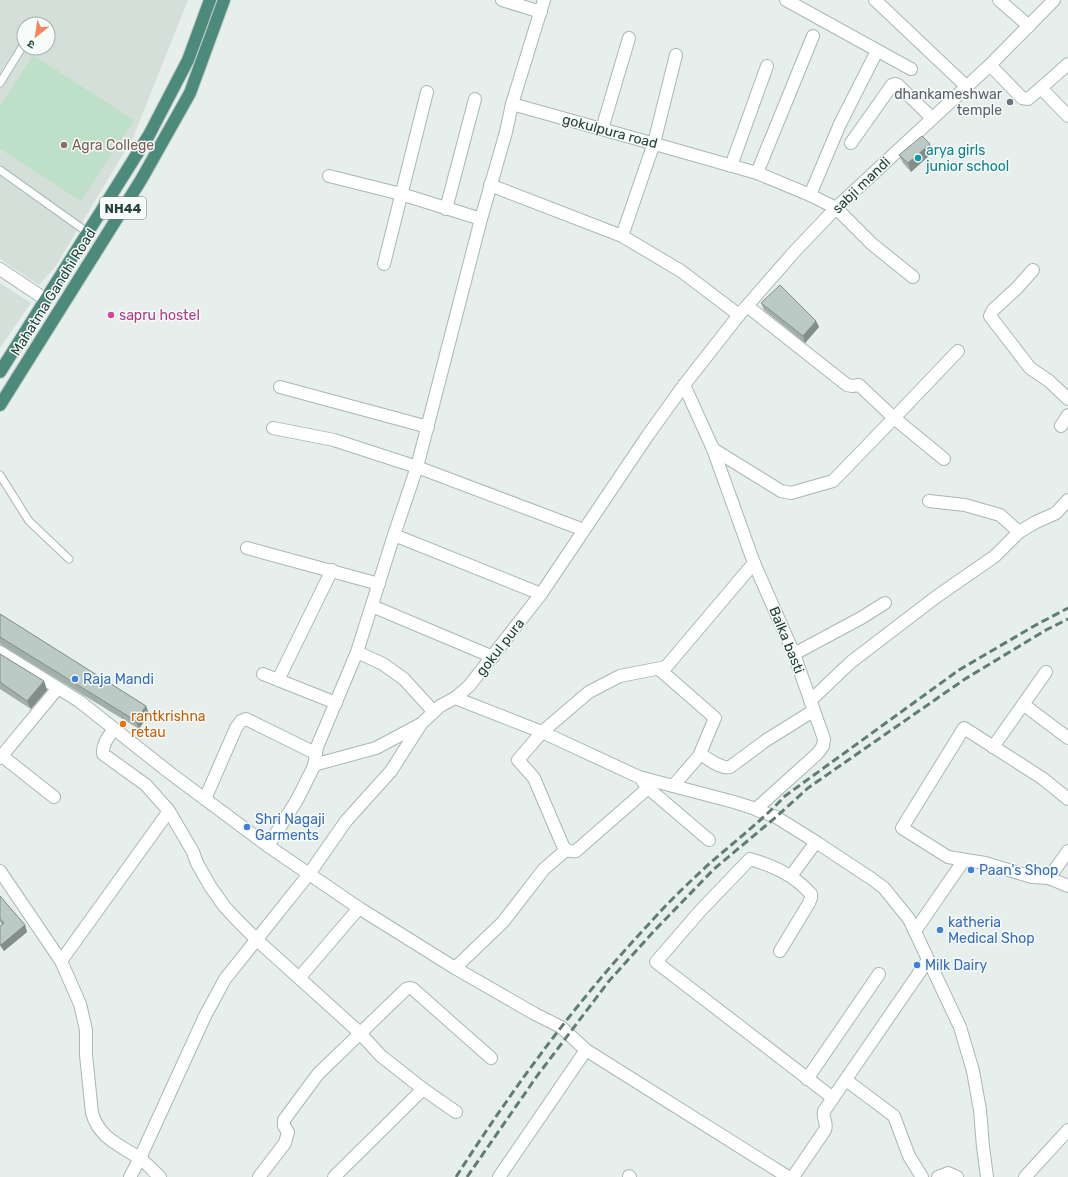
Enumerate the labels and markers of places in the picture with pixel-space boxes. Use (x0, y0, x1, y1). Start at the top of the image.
place label: dhankameshwar temple (894, 86, 1003, 119)
marker: dhankameshwar temple (1005, 97, 1015, 107)
place label: Agra College (72, 137, 154, 154)
marker: Agra College (59, 140, 69, 150)
place label: arya girls junior school (925, 142, 1009, 175)
marker: arya girls junior school (913, 153, 923, 163)
place label: sapru hostel (119, 307, 200, 324)
marker: sapru hostel (106, 310, 116, 320)
place label: Raja Mandi (83, 671, 154, 688)
marker: Raja Mandi (70, 674, 80, 684)
place label: rantkrishna retau (131, 708, 206, 741)
marker: rantkrishna retau (118, 719, 128, 729)
place label: Shri Nagaji Garments (255, 811, 325, 844)
marker: Shri Nagaji Garments (242, 822, 252, 832)
place label: Paan's Shop (979, 862, 1058, 879)
marker: Paan's Shop (966, 865, 976, 875)
place label: katheria Medical Shop (948, 914, 1035, 947)
marker: katheria Medical Shop (935, 925, 945, 935)
place label: Milk Dairy (925, 957, 988, 974)
marker: Milk Dairy (912, 960, 922, 970)

